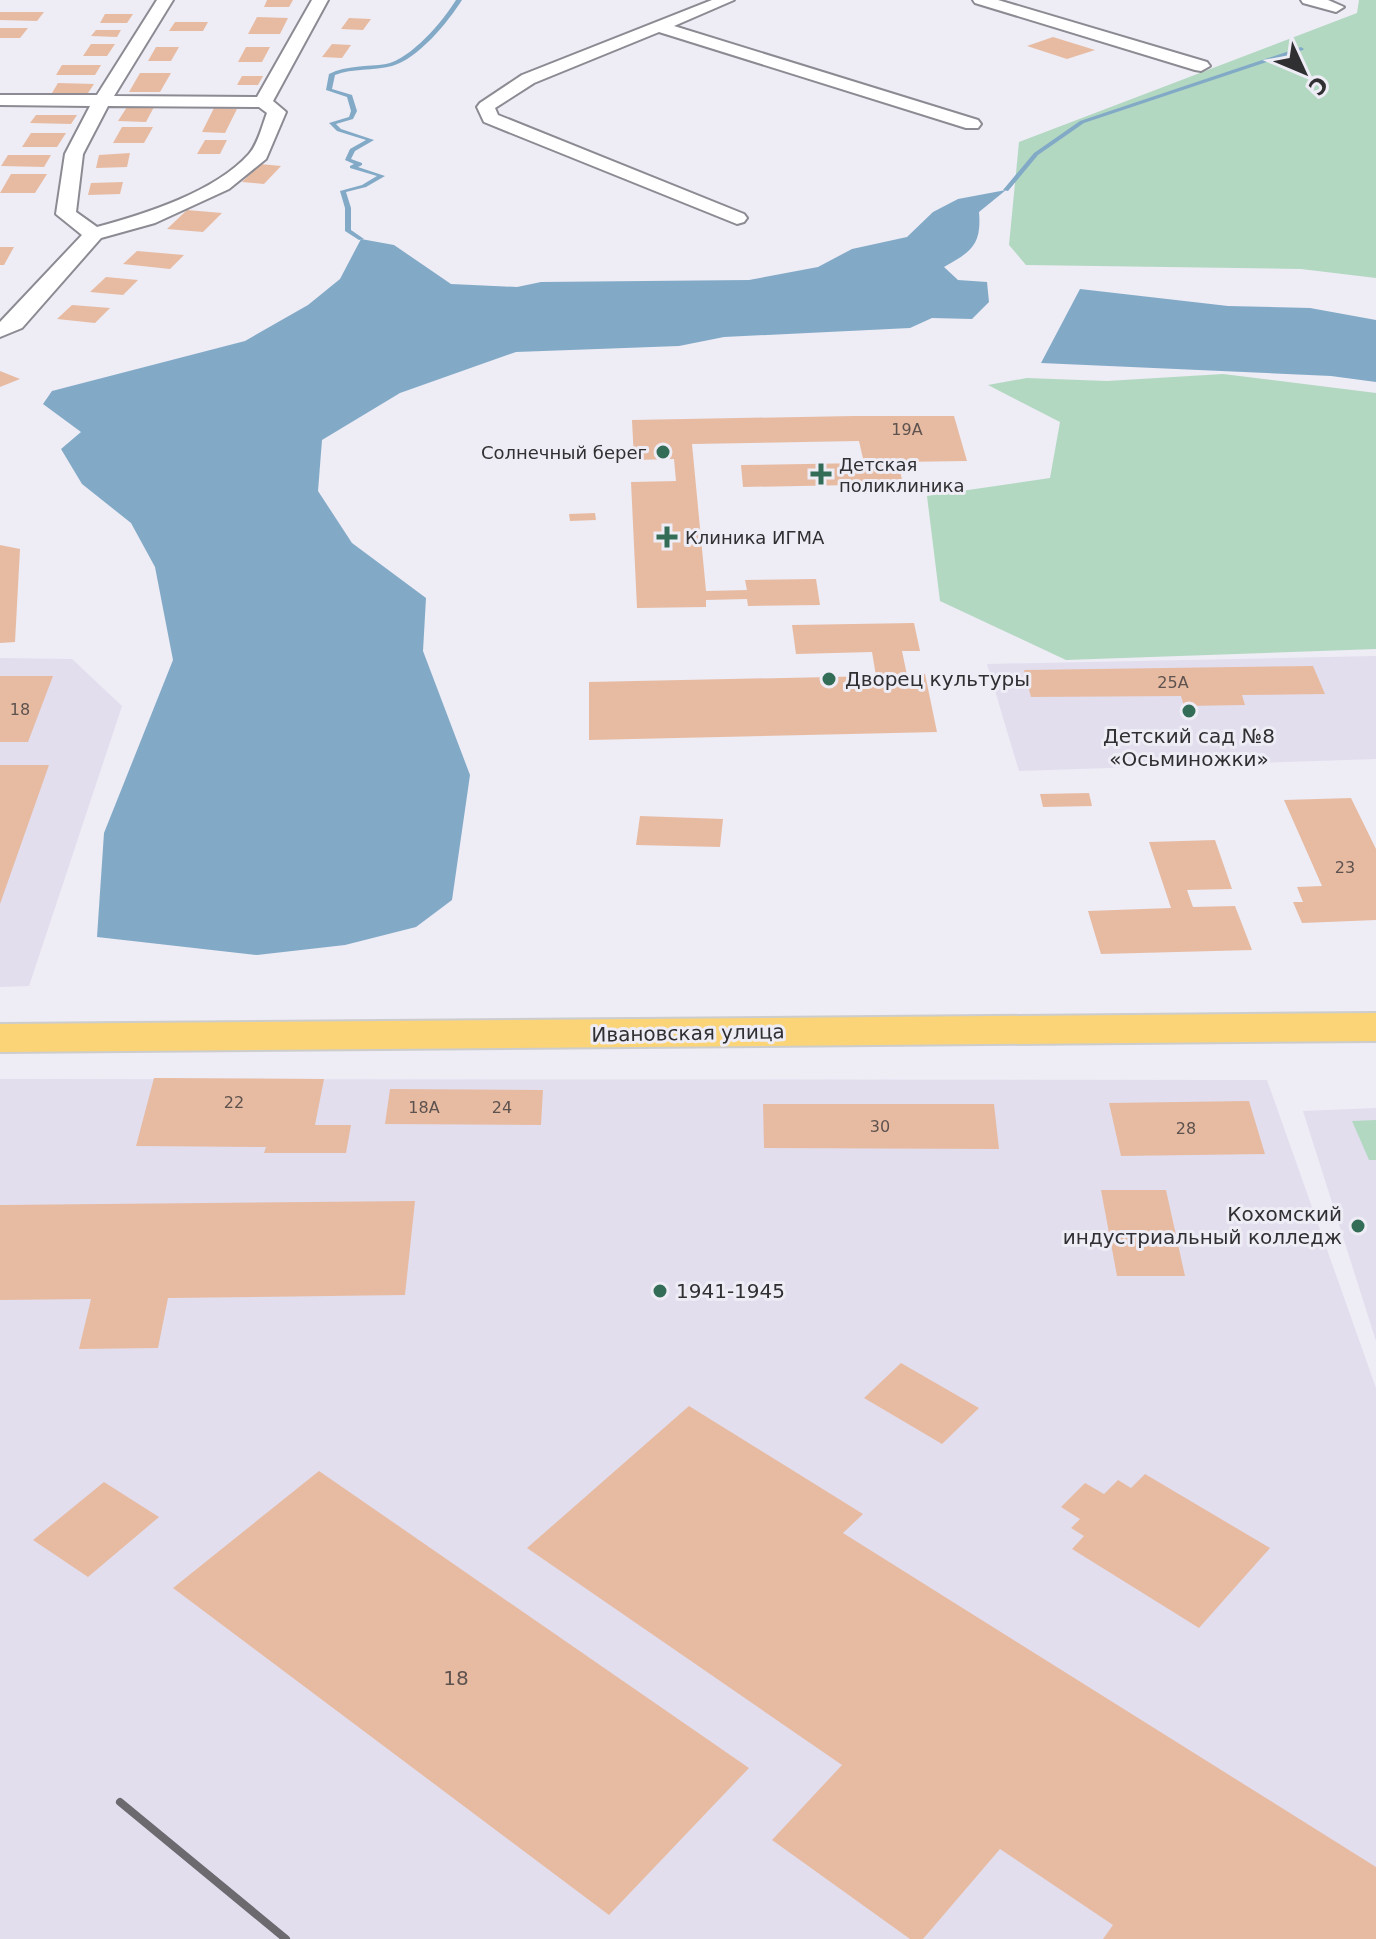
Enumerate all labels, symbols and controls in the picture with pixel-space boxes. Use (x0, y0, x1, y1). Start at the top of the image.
north arrow (1264, 32, 1344, 112)
text: С (1303, 71, 1333, 100)
house number: 19А (891, 420, 923, 439)
place label: Солнечный берег (481, 442, 647, 463)
marker: Солнечный берег (654, 443, 672, 461)
place label: Детская поликлиника (839, 454, 964, 496)
marker: Детская поликлиника (810, 463, 832, 485)
marker: Клиника ИГМА (656, 526, 678, 548)
place label: Клиника ИГМА (685, 527, 825, 548)
place label: Дворец культуры (845, 667, 1030, 691)
marker: Дворец культуры (820, 670, 838, 688)
house number: 25А (1157, 673, 1189, 692)
house number: 18 (10, 700, 30, 719)
marker: Детский сад №8 «Осьминожки» (1180, 702, 1198, 720)
place label: Детский сад №8 «Осьминожки» (1103, 724, 1275, 771)
house number: 23 (1335, 858, 1355, 877)
street label: Ивановская улица (591, 1019, 785, 1047)
house number: 22 (224, 1093, 244, 1112)
house number: 18А (408, 1098, 440, 1117)
house number: 24 (492, 1098, 512, 1117)
house number: 30 (870, 1117, 890, 1136)
house number: 28 (1176, 1119, 1196, 1138)
place label: Кохомский индустриальный колледж (1063, 1202, 1342, 1249)
marker: Кохомский индустриальный колледж (1349, 1217, 1367, 1235)
place label: 1941-1945 (676, 1279, 785, 1303)
marker: 1941-1945 (651, 1282, 669, 1300)
house number: 18 (443, 1666, 469, 1690)

